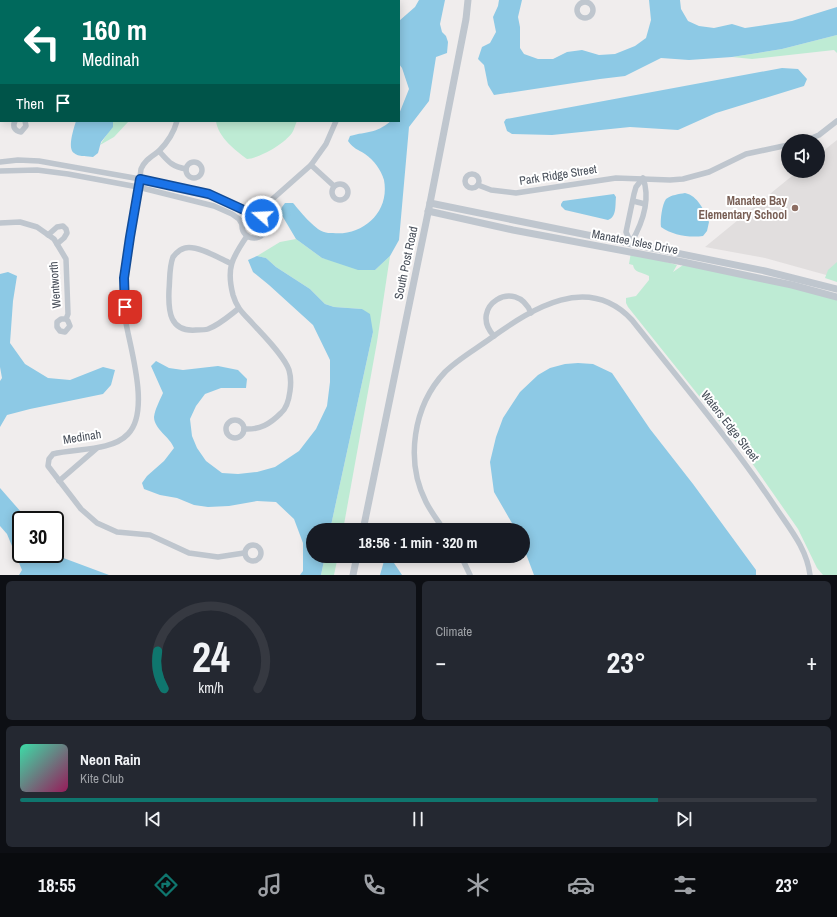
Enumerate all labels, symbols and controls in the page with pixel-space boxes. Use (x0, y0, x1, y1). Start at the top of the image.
text: 160 m (82, 11, 147, 49)
icon: left (16, 16, 68, 68)
text: Medinah (82, 47, 139, 72)
icon: arrive (52, 92, 74, 114)
text: Then (16, 93, 44, 114)
map controls (781, 134, 825, 178)
button: sound (781, 134, 825, 178)
street label: Park Ridge Street (518, 161, 598, 189)
place label: Manatee Bay Elementary School (698, 193, 788, 223)
position arrow (241, 195, 283, 237)
marker: Manatee Bay Elementary School (790, 203, 800, 213)
street label: South Post Road (390, 225, 422, 301)
street label: Manatee Isles Drive (591, 226, 679, 258)
street label: Wentworth (45, 261, 65, 309)
pin (108, 290, 142, 324)
icon: arrive (114, 296, 136, 318)
street label: Waters Edge Street (697, 387, 763, 465)
street label: Medinah (62, 426, 102, 448)
speed limit sign: 30 (12, 511, 64, 563)
text: 18:56 · 1 min · 320 m (359, 532, 477, 553)
text: Climate (436, 623, 472, 640)
text: 24 (192, 628, 230, 684)
text: 23° (607, 642, 646, 682)
text: − (436, 647, 446, 677)
text: + (806, 647, 817, 677)
text: km/h (198, 677, 223, 696)
text: Neon Rain (80, 749, 141, 770)
text: Kite Club (80, 770, 124, 787)
icon: previous (142, 808, 164, 830)
icon: pause (407, 808, 429, 830)
icon: next (673, 808, 695, 830)
icon: directions (152, 871, 180, 899)
icon: music (256, 871, 284, 899)
icon: phone (360, 871, 388, 899)
icon: climate (464, 871, 492, 899)
icon: car (567, 871, 595, 899)
icon: filters (671, 871, 699, 899)
text: 18:55 (38, 873, 76, 898)
text: 23° (775, 873, 799, 898)

